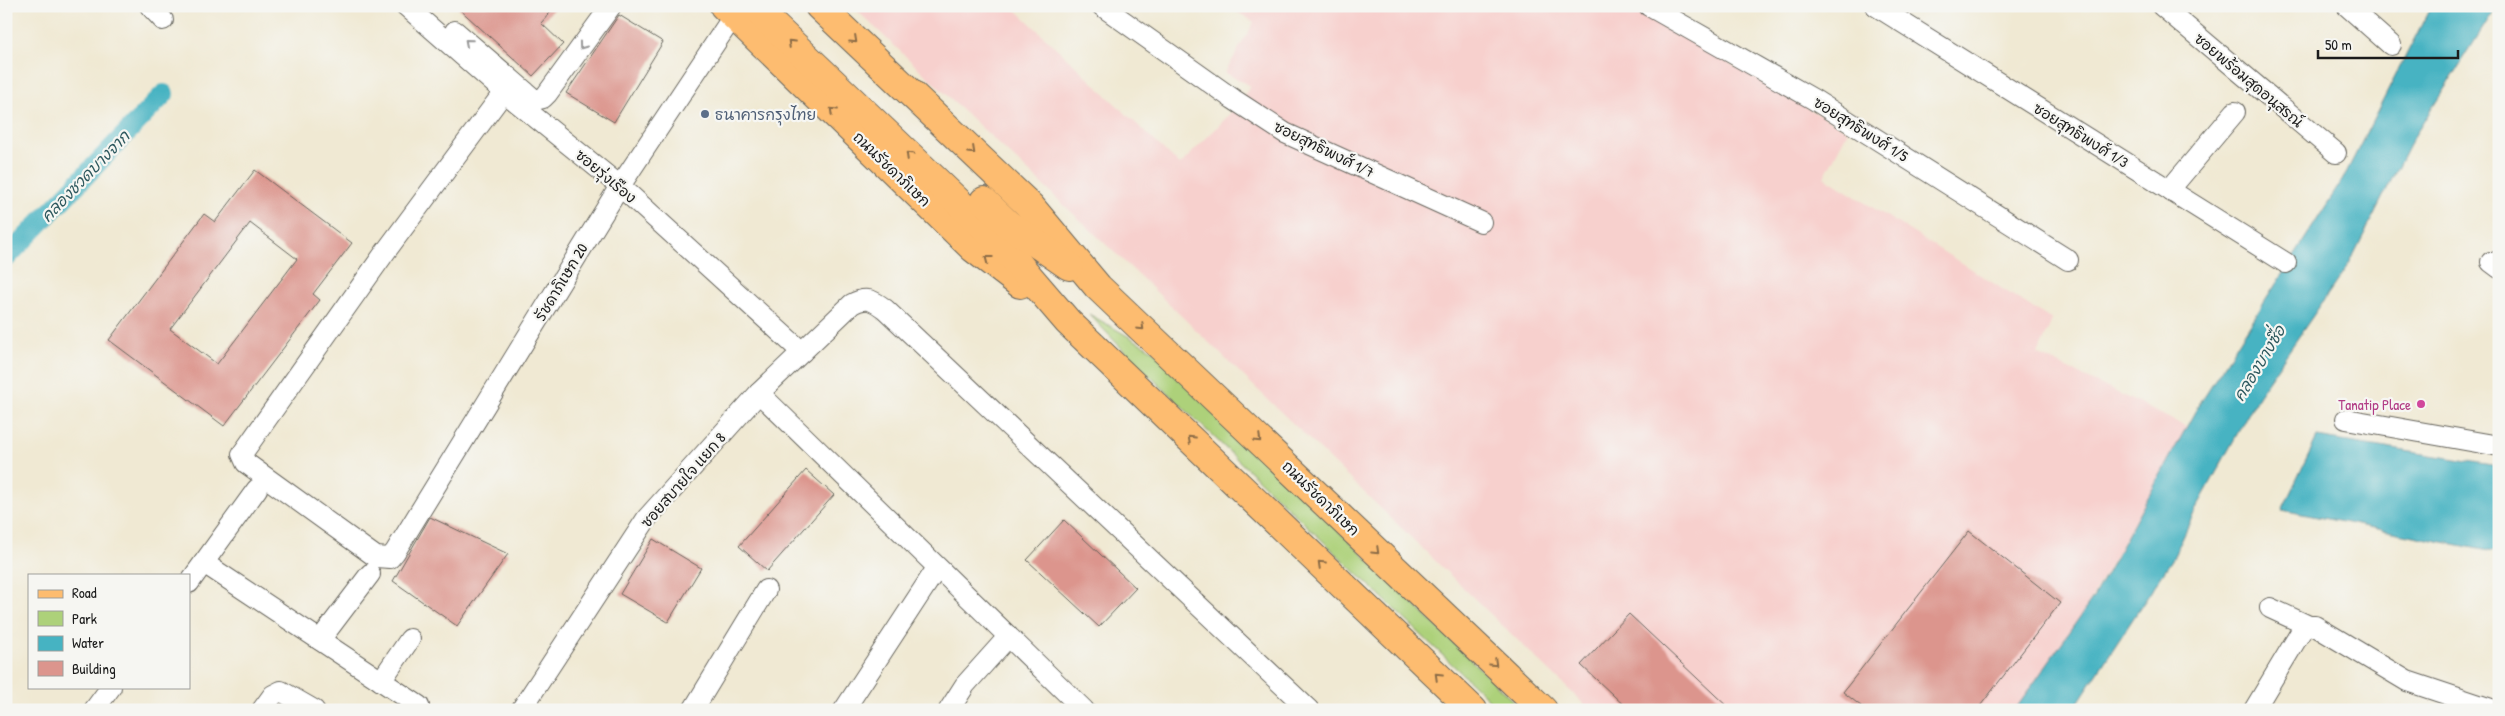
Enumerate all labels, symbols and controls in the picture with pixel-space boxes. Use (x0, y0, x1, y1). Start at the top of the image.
street label: ซอยพร้อมสุดอนุสรณ์ (2189, 28, 2308, 133)
scale bar (2318, 28, 2458, 60)
one-way arrow (849, 34, 858, 43)
text: 50 m (2325, 34, 2352, 55)
one-way arrow (464, 38, 473, 47)
one-way arrow (579, 40, 588, 50)
one-way arrow (788, 40, 797, 49)
street label: ซอยสุทธิพงศ์ 1/5 (1809, 91, 1913, 168)
street label: ซอยสุทธิพงศ์ 1/3 (2029, 97, 2133, 174)
place label: ธนาคารกรุงไทย (715, 104, 816, 126)
marker: ธนาคารกรุงไทย (699, 108, 711, 120)
one-way arrow (829, 108, 838, 117)
street label: ซอยสุทธิพงศ์ 1/7 (1270, 116, 1378, 183)
water label: คลองชวดบางจาก (36, 125, 135, 226)
street label: ถนนรัชดาภิเษก (849, 127, 935, 211)
street label: ซอยรุ่งเรือง (570, 144, 641, 209)
one-way arrow (967, 145, 976, 154)
one-way arrow (906, 152, 915, 161)
street label: รัชดาภิเษก 20 (530, 239, 593, 325)
one-way arrow (985, 257, 994, 265)
water label: คลองบางซื่อ (2225, 318, 2291, 405)
one-way arrow (1135, 321, 1144, 330)
place label: Tanatip Place (2338, 394, 2411, 415)
marker: Tanatip Place (2415, 398, 2427, 410)
street label: ซอยสบายใจ แยก 8 (636, 428, 730, 532)
one-way arrow (1253, 433, 1262, 442)
one-way arrow (1187, 436, 1196, 445)
street label: ถนนรัชดาภิเษก (1278, 456, 1364, 540)
one-way arrow (1370, 545, 1379, 554)
one-way arrow (1317, 561, 1326, 570)
legend (28, 574, 190, 688)
text: Road (72, 582, 97, 603)
text: Park (72, 608, 97, 629)
text: Water (72, 632, 104, 653)
one-way arrow (1488, 657, 1497, 666)
text: Building (72, 658, 116, 679)
one-way arrow (1435, 673, 1444, 682)

